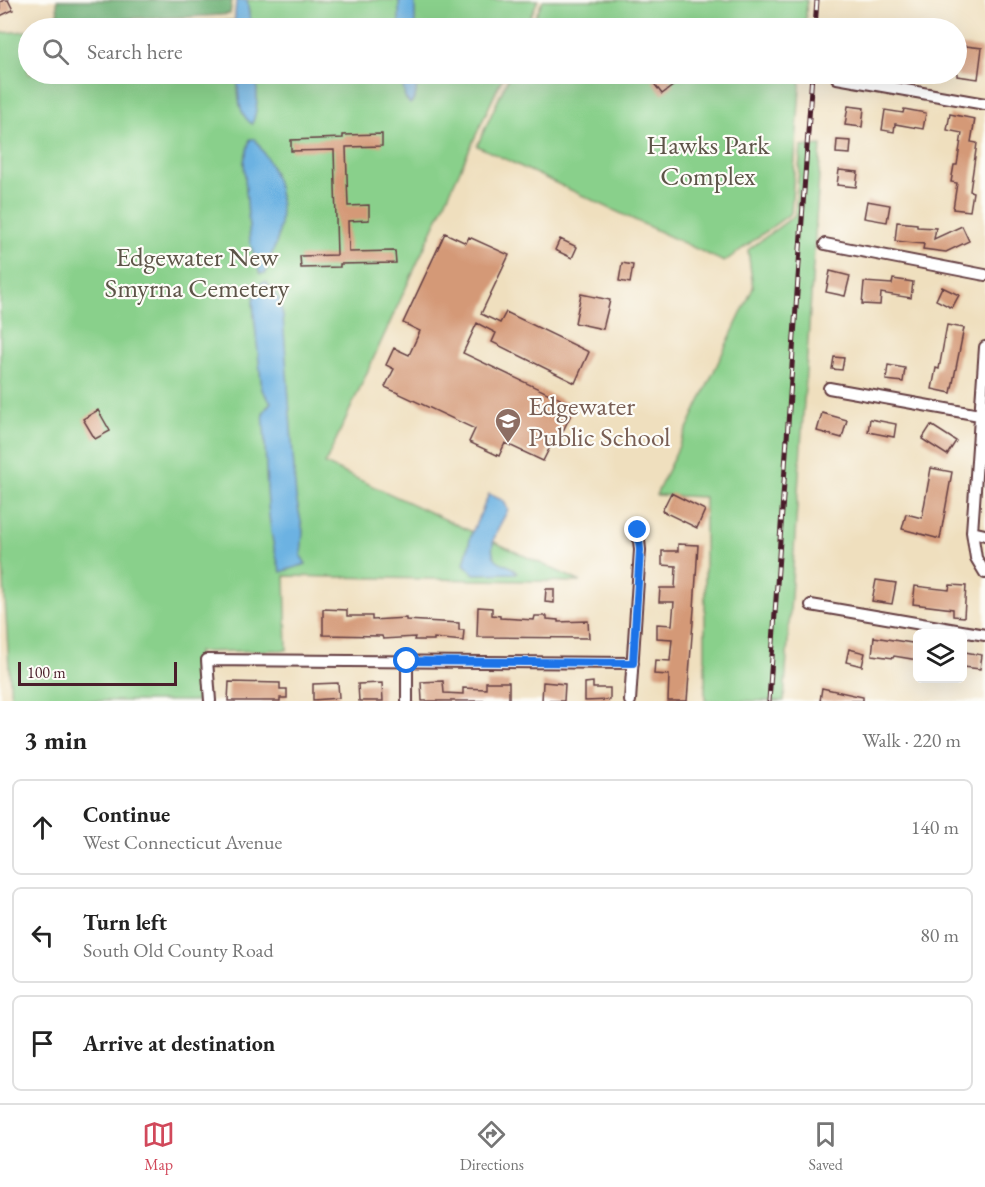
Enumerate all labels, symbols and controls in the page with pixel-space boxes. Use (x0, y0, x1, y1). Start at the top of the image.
search box (18, 18, 967, 84)
icon: search (39, 35, 72, 68)
text: Search here (87, 37, 182, 66)
park label: Hawks Park Complex (646, 127, 770, 193)
park label: Edgewater New Smyrna Cemetery (105, 239, 290, 305)
place label: Edgewater Public School (528, 388, 670, 454)
school or university icon: Edgewater Public School (493, 406, 523, 444)
route end (624, 516, 650, 542)
map controls (913, 629, 967, 683)
button: layers (913, 629, 967, 683)
route start (393, 647, 419, 673)
scale bar (18, 659, 177, 686)
text: 100 m (27, 662, 66, 683)
text: 3 min (24, 723, 87, 757)
text: Walk · 220 m (862, 727, 961, 753)
text: Continue (83, 800, 170, 829)
icon: ahead (26, 811, 59, 844)
text: 140 m (911, 814, 959, 840)
text: West Connecticut Avenue (83, 829, 282, 855)
text: Turn left (83, 908, 167, 937)
icon: left (26, 919, 59, 952)
text: 80 m (920, 922, 959, 948)
text: South Old County Road (83, 937, 274, 963)
icon: arrive (26, 1027, 59, 1060)
text: Arrive at destination (83, 1029, 275, 1058)
tab: Map (142, 1118, 175, 1175)
tab: Directions (460, 1118, 524, 1175)
tab: Saved (808, 1118, 843, 1175)

